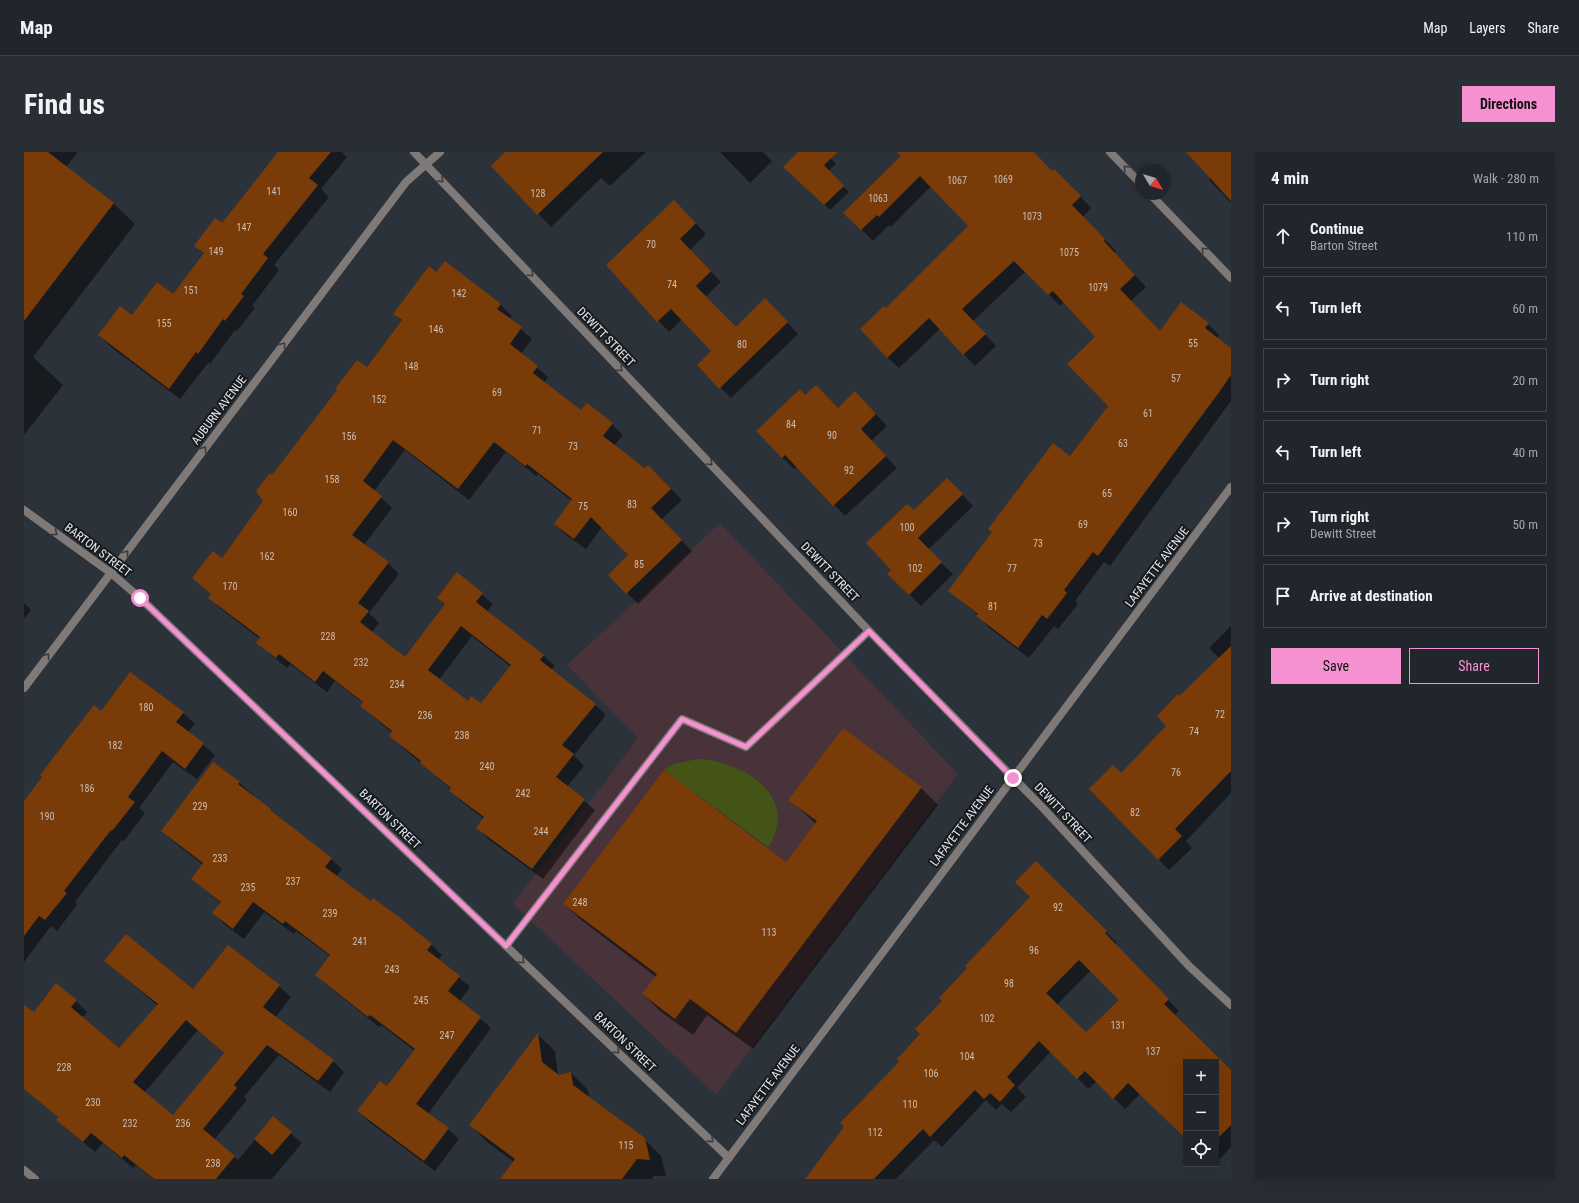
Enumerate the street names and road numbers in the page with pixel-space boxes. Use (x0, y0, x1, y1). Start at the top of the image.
street label: DEWITT STREET (574, 304, 638, 370)
street label: AUBURN AVENUE (189, 373, 249, 447)
street label: BARTON STREET (62, 520, 134, 580)
street label: LAFAYETTE AVENUE (1122, 524, 1192, 610)
street label: DEWITT STREET (798, 539, 862, 605)
street label: DEWITT STREET (1032, 780, 1094, 846)
street label: LAFAYETTE AVENUE (927, 783, 997, 869)
street label: BARTON STREET (356, 786, 424, 852)
street label: BARTON STREET (591, 1009, 659, 1075)
street label: LAFAYETTE AVENUE (733, 1042, 803, 1128)

